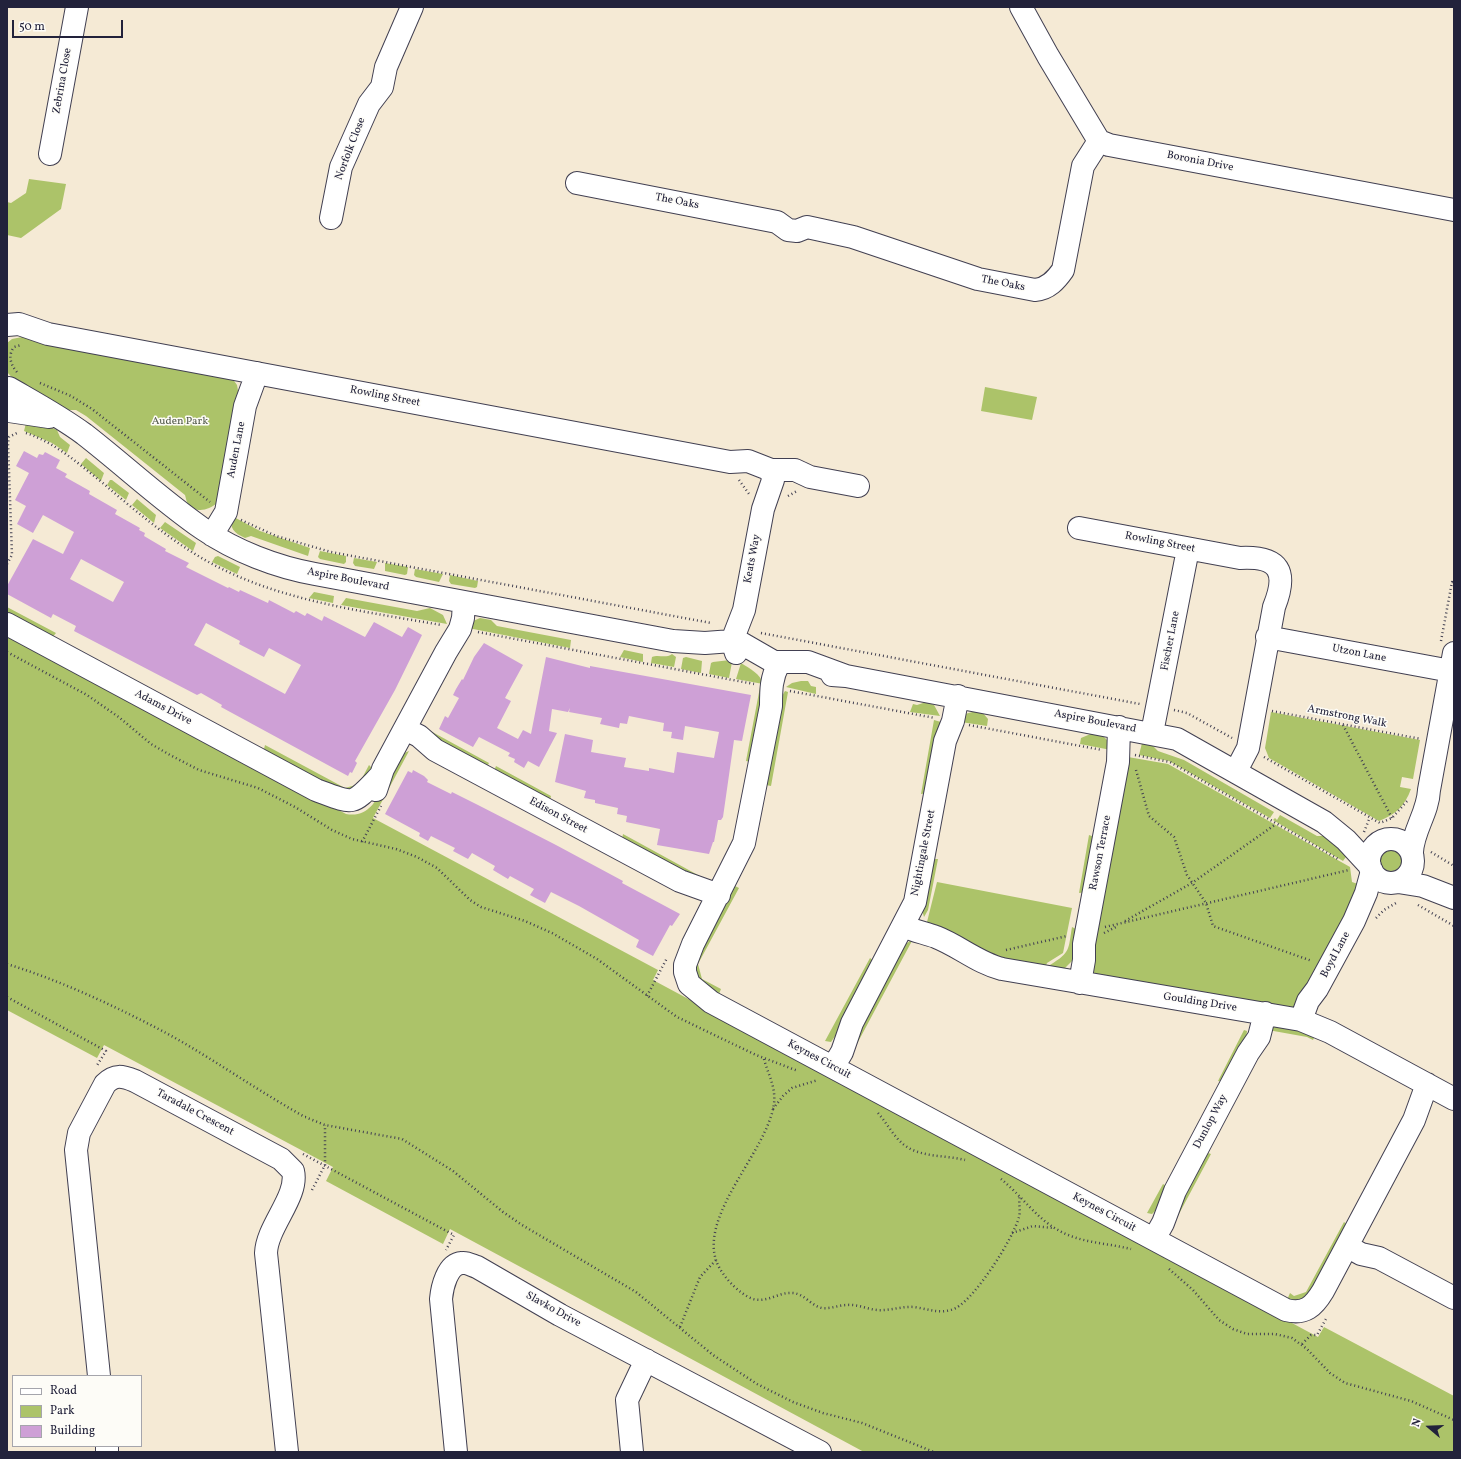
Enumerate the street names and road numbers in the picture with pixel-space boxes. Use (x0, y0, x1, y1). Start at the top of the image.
street label: Zebrina Close (51, 47, 75, 115)
street label: Norfolk Close (333, 116, 369, 182)
street label: Boronia Drive (1166, 149, 1234, 175)
street label: The Oaks (654, 191, 700, 213)
street label: The Oaks (980, 273, 1026, 295)
street label: Rowling Street (349, 384, 421, 410)
street label: Auden Lane (225, 421, 249, 479)
street label: Rowling Street (1124, 530, 1196, 556)
street label: Keats Way (742, 533, 764, 585)
street label: Aspire Boulevard (306, 566, 390, 594)
street label: Fischer Lane (1159, 610, 1183, 672)
street label: Utzon Lane (1331, 642, 1387, 666)
street label: Adams Drive (132, 687, 194, 729)
street label: Armstrong Walk (1306, 703, 1388, 731)
street label: Aspire Boulevard (1053, 708, 1137, 736)
street label: Edison Street (527, 795, 589, 837)
street label: Nightingale Street (909, 809, 939, 897)
street label: Rawson Terrace (1087, 814, 1115, 892)
street label: Boyd Lane (1318, 930, 1354, 980)
street label: Goulding Drive (1162, 991, 1238, 1015)
street label: Keynes Circuit (785, 1038, 853, 1082)
street label: Taradale Crescent (154, 1087, 236, 1139)
street label: Dunlop Way (1191, 1092, 1231, 1152)
street label: Keynes Circuit (1070, 1191, 1138, 1235)
street label: Slavko Drive (523, 1289, 583, 1331)

